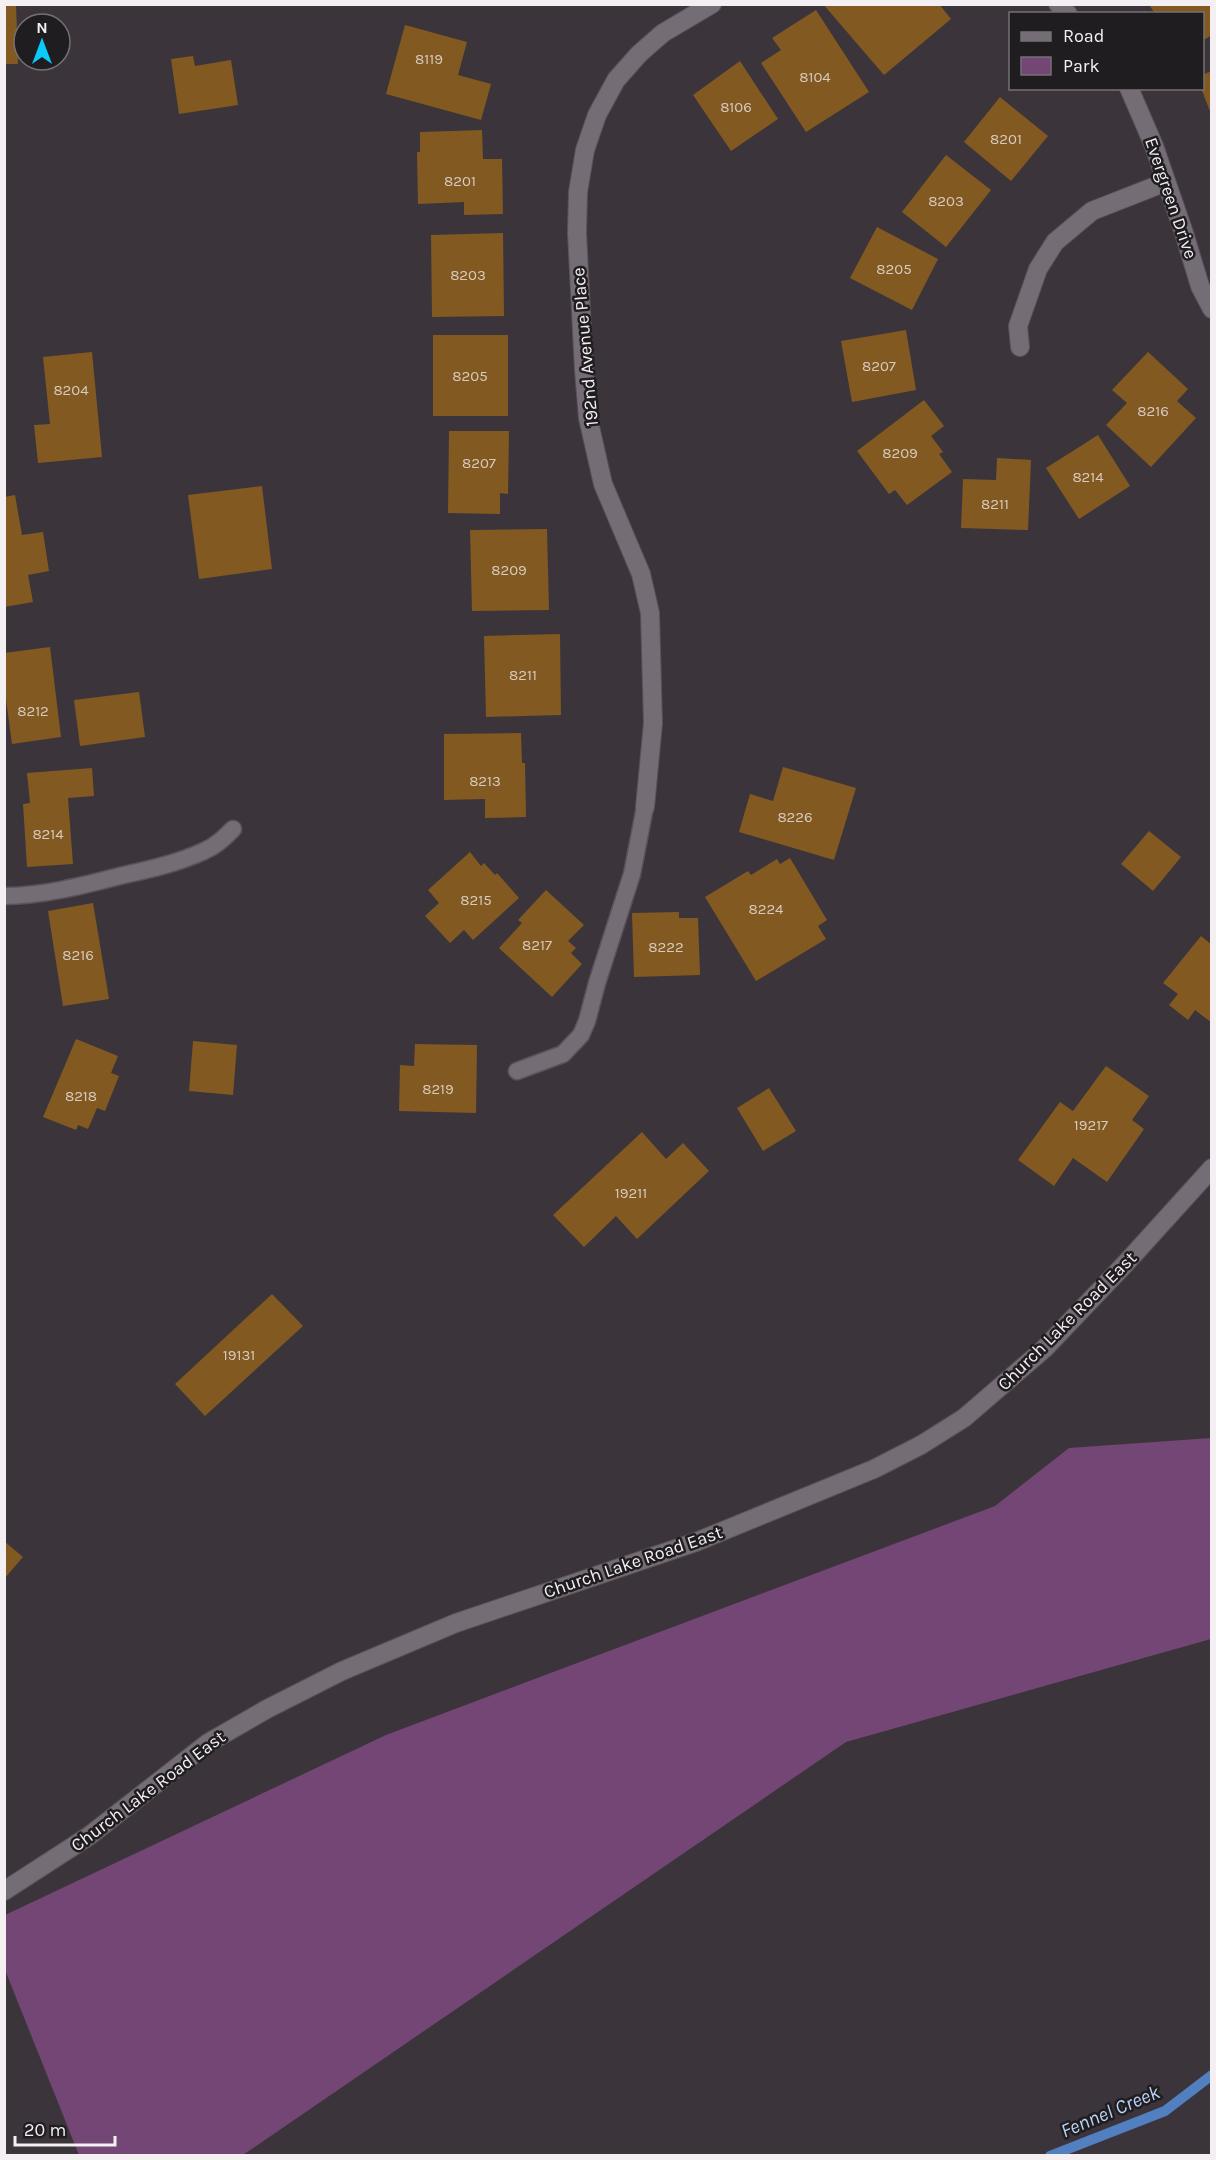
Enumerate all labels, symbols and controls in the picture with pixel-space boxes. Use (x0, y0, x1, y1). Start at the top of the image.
north arrow (12, 12, 72, 72)
legend (1009, 12, 1204, 90)
text: N (36, 18, 48, 37)
text: Road (1063, 25, 1104, 47)
house number: 8119 (415, 50, 443, 68)
text: Park (1063, 55, 1100, 77)
house number: 8104 (799, 68, 831, 86)
house number: 8106 (720, 98, 752, 116)
house number: 8201 (990, 130, 1022, 148)
street label: Evergreen Drive (1140, 134, 1202, 262)
house number: 8201 (444, 172, 476, 190)
house number: 8203 (928, 192, 964, 210)
house number: 8205 (876, 260, 912, 278)
house number: 8203 (450, 266, 486, 284)
street label: 192nd Avenue Place (567, 267, 603, 427)
house number: 8207 (862, 357, 896, 375)
house number: 8205 (452, 367, 488, 385)
house number: 8204 (53, 381, 89, 399)
house number: 8216 (1137, 402, 1169, 420)
house number: 8209 (882, 444, 918, 462)
house number: 8207 (462, 454, 496, 472)
house number: 8214 (1072, 468, 1104, 486)
house number: 8211 (981, 495, 1009, 513)
house number: 8209 (491, 561, 527, 579)
house number: 8211 (509, 666, 537, 684)
house number: 8212 (17, 702, 49, 720)
house number: 8213 (469, 772, 501, 790)
house number: 8226 (777, 808, 813, 826)
house number: 8214 (32, 825, 64, 843)
house number: 8215 (460, 891, 492, 909)
house number: 8224 (749, 900, 784, 918)
house number: 8217 (522, 936, 552, 954)
house number: 8222 (648, 938, 684, 956)
house number: 8216 (62, 946, 94, 964)
house number: 8219 (422, 1080, 454, 1098)
house number: 8218 (65, 1087, 97, 1105)
house number: 19217 (1074, 1116, 1108, 1134)
house number: 19211 (615, 1184, 647, 1202)
street label: Church Lake Road East (993, 1247, 1141, 1395)
house number: 19131 (223, 1346, 255, 1364)
street label: Church Lake Road East (541, 1521, 726, 1603)
street label: Church Lake Road East (66, 1726, 230, 1856)
water label: Fennel Creek (1057, 2080, 1164, 2143)
scale bar (15, 2109, 116, 2147)
text: 20 m (24, 2119, 66, 2141)

